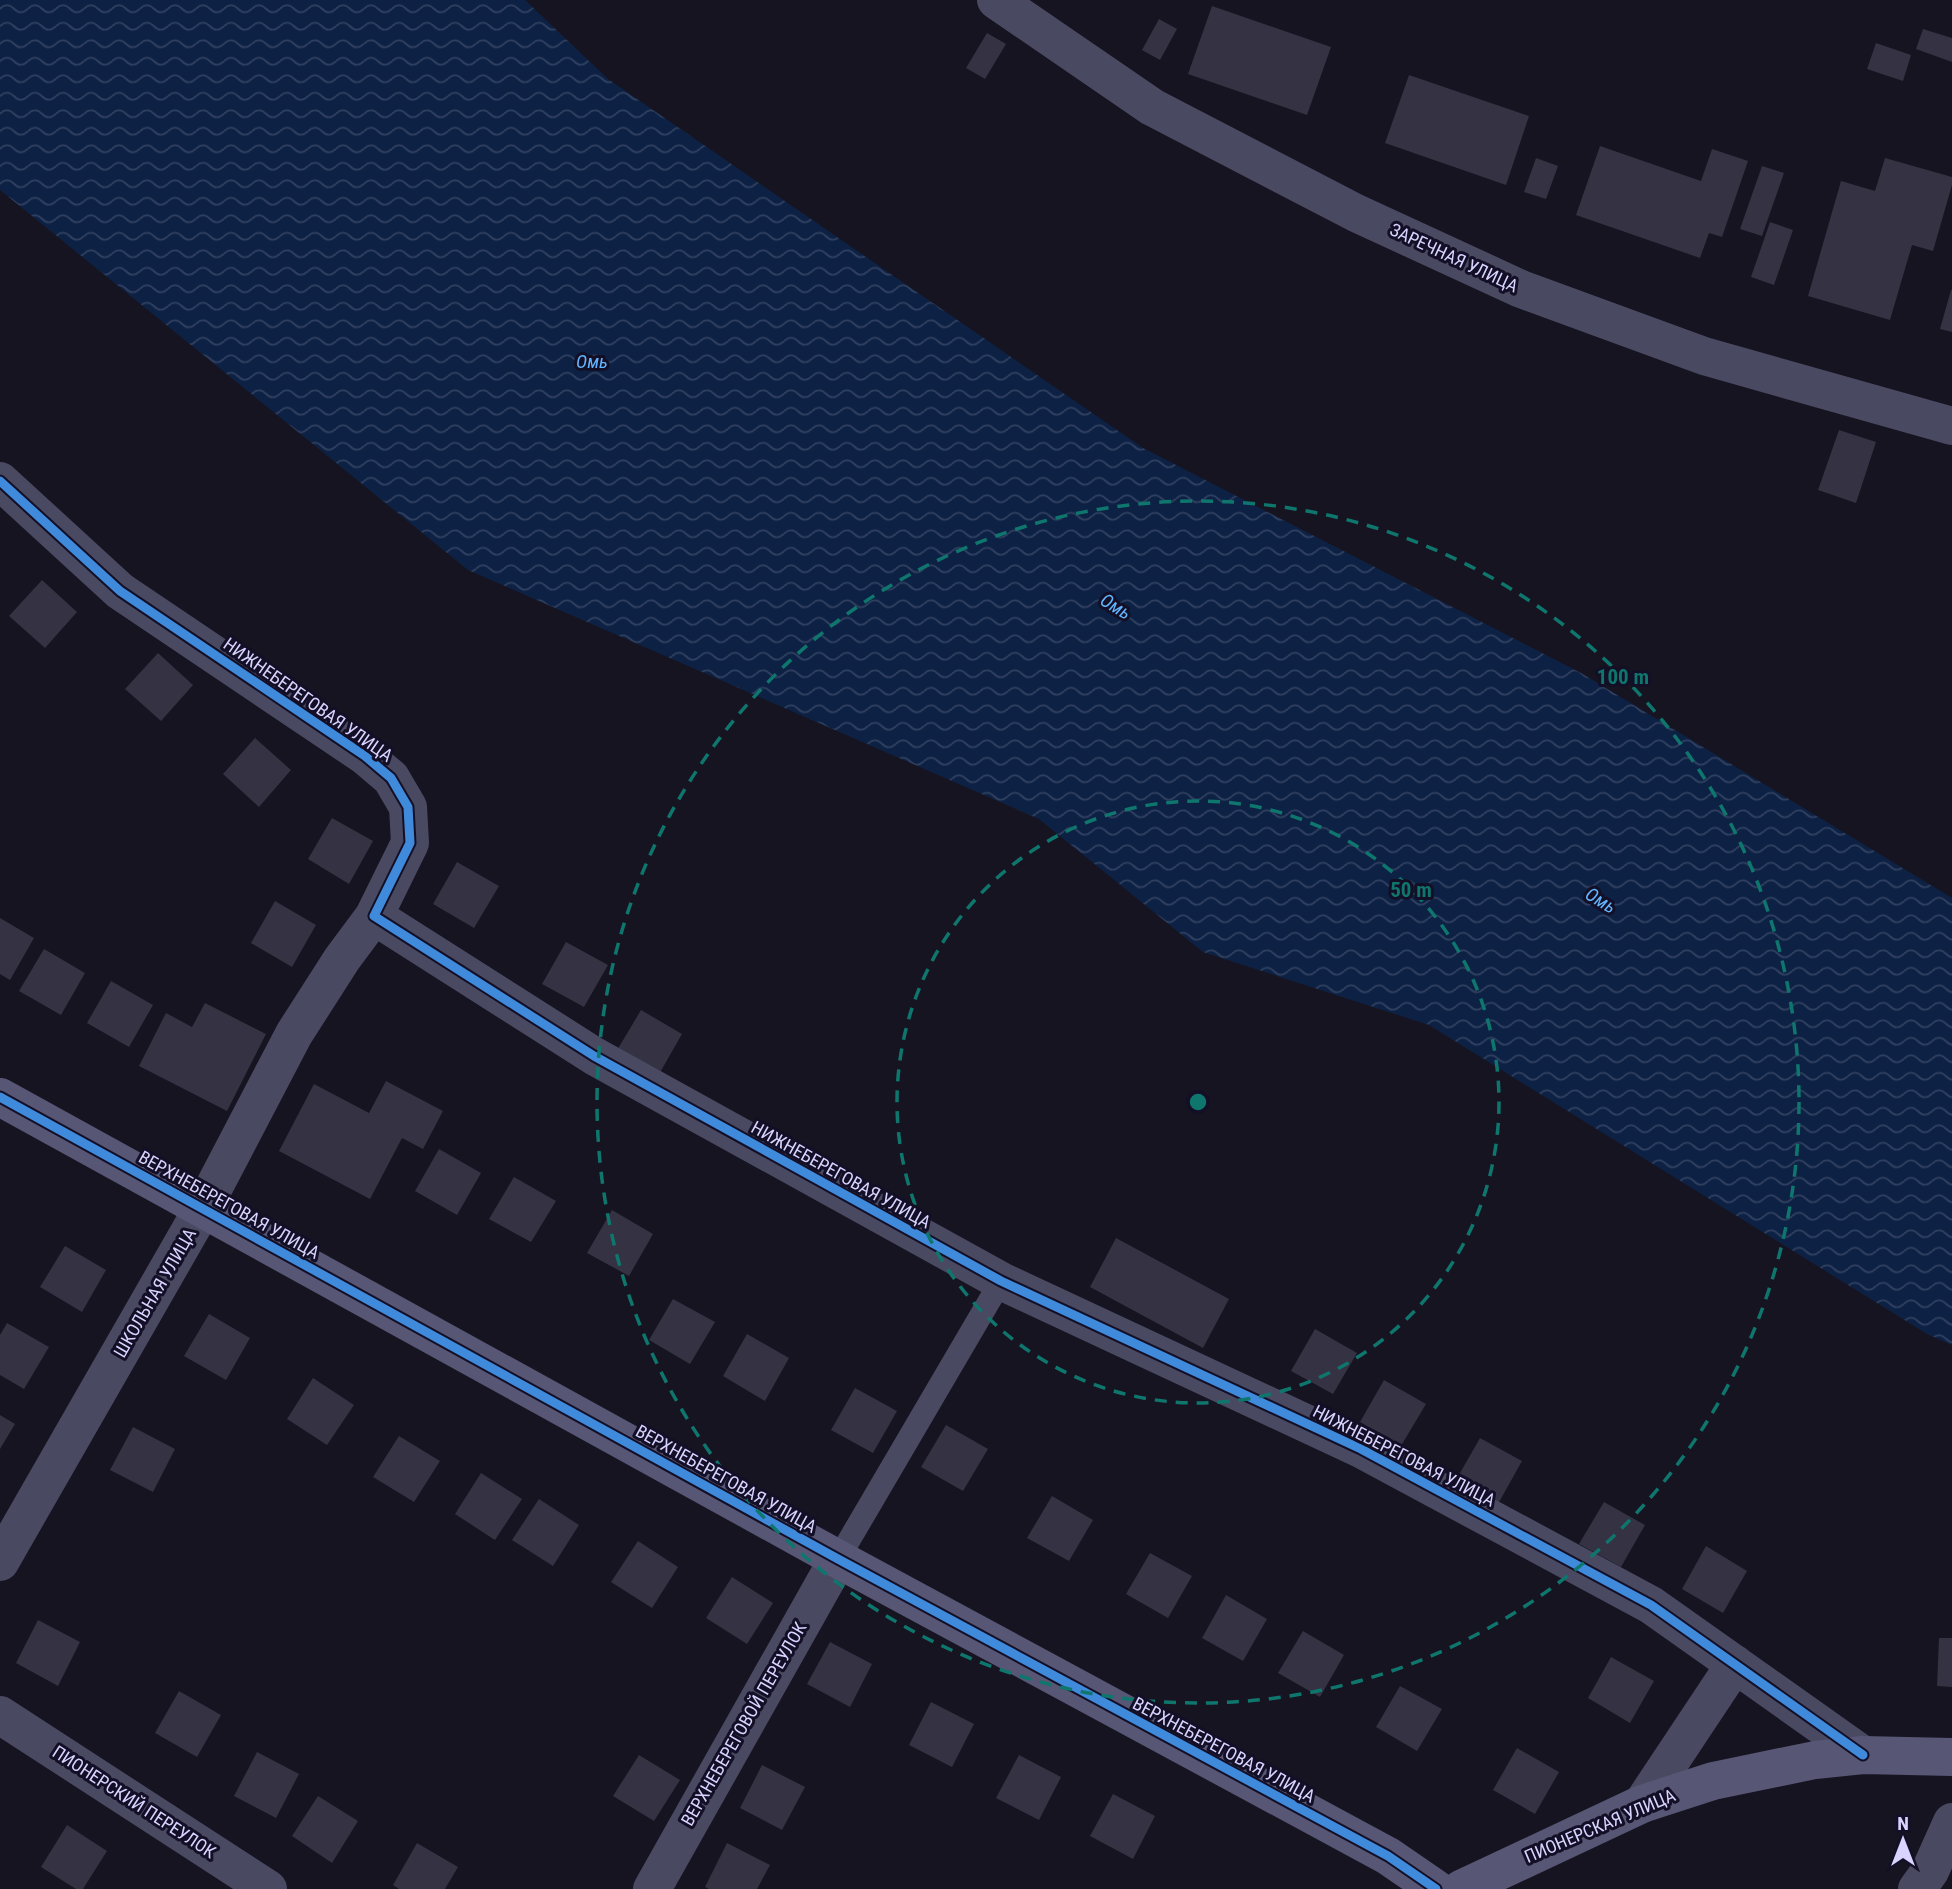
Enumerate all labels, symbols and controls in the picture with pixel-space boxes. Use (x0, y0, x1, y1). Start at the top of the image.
street label: ЗАРЕЧНАЯ УЛИЦА (1387, 219, 1522, 297)
water label: Омь (576, 350, 608, 373)
water label: Омь (1096, 588, 1135, 624)
street label: НИЖНЕБЕРЕГОВАЯ УЛИЦА (220, 633, 397, 766)
text: 100 m (1597, 665, 1649, 689)
text: 50 m (1390, 878, 1432, 902)
water label: Омь (1581, 882, 1620, 918)
centre of rings (1186, 1090, 1210, 1114)
street label: НИЖНЕБЕРЕГОВАЯ УЛИЦА (748, 1116, 935, 1233)
street label: ВЕРХНЕБЕРЕГОВАЯ УЛИЦА (135, 1146, 324, 1263)
street label: ШКОЛЬНАЯ УЛИЦА (109, 1224, 200, 1361)
street label: НИЖНЕБЕРЕГОВАЯ УЛИЦА (1310, 1400, 1499, 1511)
street label: ВЕРХНЕБЕРЕГОВАЯ УЛИЦА (632, 1420, 821, 1537)
street label: ВЕРХНЕБЕРЕГОВОЙ ПЕРЕУЛОК (677, 1618, 811, 1829)
street label: ВЕРХНЕБЕРЕГОВАЯ УЛИЦА (1129, 1693, 1320, 1807)
street label: ПИОНЕРСКИЙ ПЕРЕУЛОК (49, 1741, 220, 1862)
street label: ПИОНЕРСКАЯ УЛИЦА (1521, 1784, 1679, 1867)
north arrow (1868, 1805, 1938, 1875)
text: N (1897, 1812, 1909, 1835)

